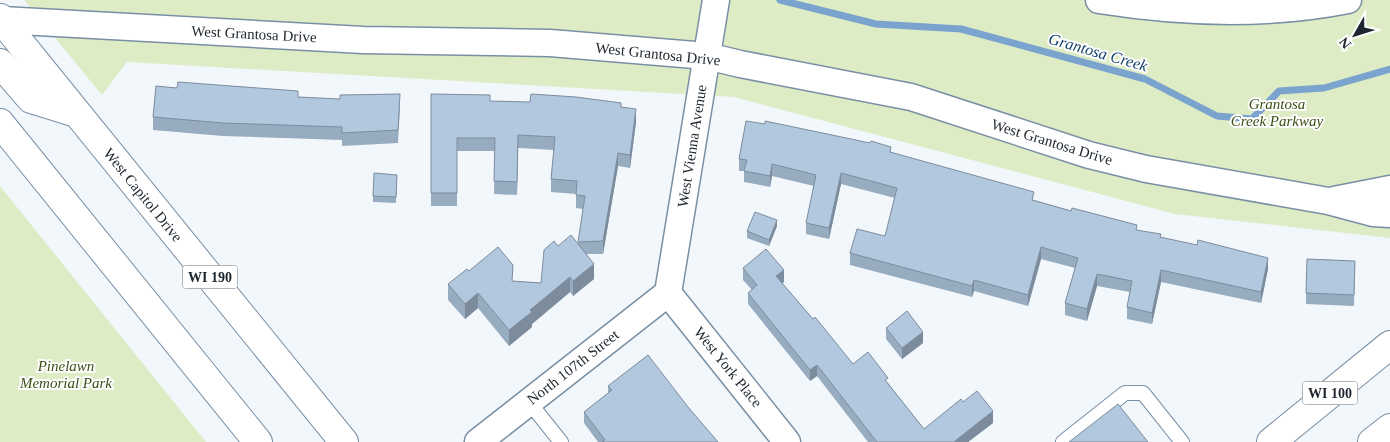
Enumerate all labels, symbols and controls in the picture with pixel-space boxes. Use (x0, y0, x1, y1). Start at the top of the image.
north arrow (1330, 10, 1380, 60)
street label: West Grantosa Drive (191, 23, 317, 45)
water label: Grantosa Creek (1047, 30, 1150, 74)
text: N (1336, 34, 1354, 52)
street label: West Grantosa Drive (595, 39, 722, 69)
street label: West Vienna Avenue (674, 83, 710, 208)
park label: Grantosa Creek Parkway (1231, 96, 1323, 129)
street label: West Grantosa Drive (990, 116, 1115, 168)
street label: West Capitol Drive (100, 145, 186, 245)
road number: WI 190 (182, 266, 238, 288)
street label: West York Place (691, 324, 765, 411)
street label: North 107th Street (524, 326, 623, 408)
park label: Pinelawn Memorial Park (19, 358, 112, 391)
road number: WI 100 (1302, 382, 1358, 404)

